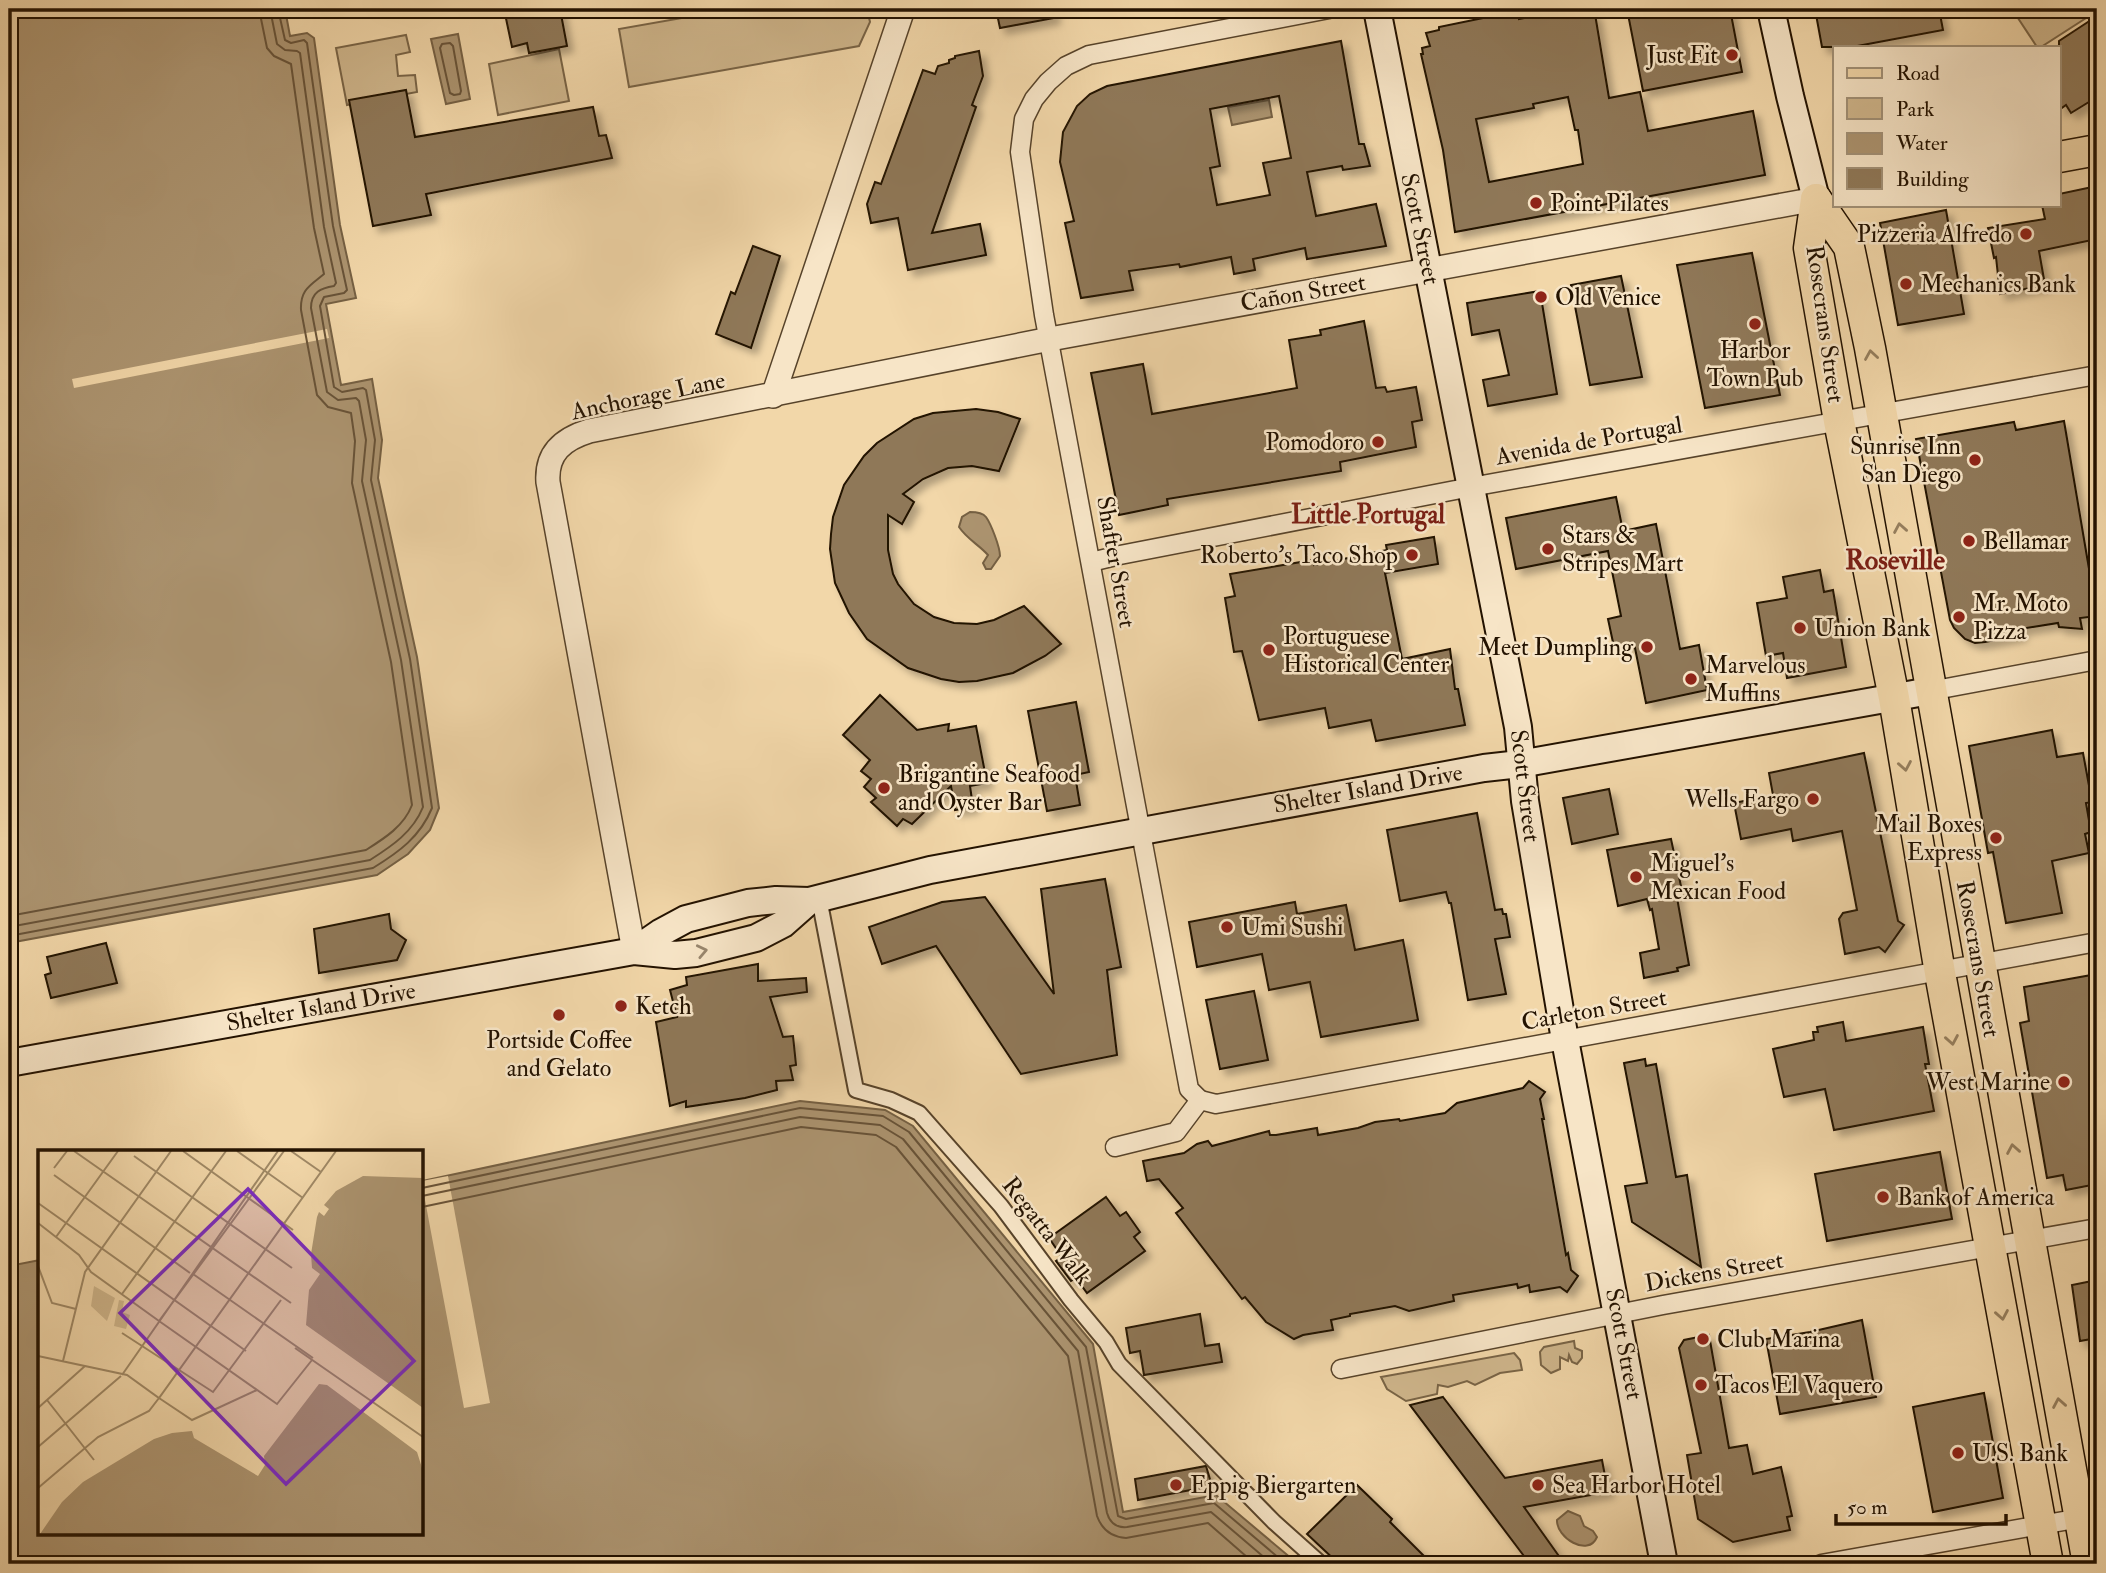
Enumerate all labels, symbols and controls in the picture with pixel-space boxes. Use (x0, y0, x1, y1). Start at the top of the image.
place label: Just Fit (1645, 40, 1718, 71)
legend (1833, 46, 2060, 206)
marker: Just Fit (1724, 47, 1740, 63)
text: Road (1896, 60, 1941, 87)
text: Park (1896, 96, 1934, 123)
text: Water (1895, 130, 1948, 157)
text: Building (1896, 166, 1969, 193)
street label: Scott Street (1393, 171, 1447, 288)
place label: Point Pilates (1550, 188, 1669, 219)
marker: Point Pilates (1528, 195, 1544, 211)
place label: Pizzeria Alfredo (1857, 219, 2012, 250)
marker: Pizzeria Alfredo (2018, 226, 2034, 242)
street label: Rosecrans Street (1799, 243, 1851, 405)
street label: Cañon Street (1238, 267, 1368, 319)
place label: Mechanics Bank (1920, 269, 2077, 300)
marker: Mechanics Bank (1898, 276, 1914, 292)
place label: Old Venice (1555, 282, 1661, 313)
marker: Old Venice (1533, 289, 1549, 305)
marker: Harbor Town Pub (1747, 316, 1763, 332)
place label: Harbor Town Pub (1707, 335, 1803, 394)
one-way arrow (1864, 349, 1879, 361)
street label: Anchorage Lane (567, 365, 728, 428)
street label: Avenida de Portugal (1492, 409, 1685, 473)
place label: Pomodoro (1265, 427, 1364, 458)
place label: Sunrise Inn San Diego (1850, 431, 1961, 490)
marker: Pomodoro (1370, 434, 1386, 450)
marker: Sunrise Inn San Diego (1967, 452, 1983, 468)
street label: Shafter Street (1089, 494, 1143, 631)
district label: Little Portugal (1291, 499, 1445, 532)
place label: Stars & Stripes Mart (1562, 520, 1684, 579)
one-way arrow (1894, 522, 1909, 534)
place label: Bellamar (1983, 526, 2068, 557)
marker: Bellamar (1961, 533, 1977, 549)
place label: Roberto's Taco Shop (1200, 540, 1398, 571)
marker: Stars & Stripes Mart (1540, 541, 1556, 557)
district label: Roseville (1845, 543, 1945, 578)
marker: Roberto's Taco Shop (1404, 547, 1420, 563)
place label: Mr. Moto Pizza (1973, 588, 2068, 647)
marker: Mr. Moto Pizza (1951, 609, 1967, 625)
place label: Union Bank (1814, 613, 1931, 644)
marker: Union Bank (1792, 620, 1808, 636)
place label: Portuguese Historical Center (1283, 621, 1449, 680)
place label: Meet Dumpling (1478, 632, 1634, 663)
marker: Meet Dumpling (1639, 639, 1655, 655)
marker: Portuguese Historical Center (1261, 642, 1277, 658)
place label: Marvelous Muffins (1705, 650, 1806, 709)
marker: Marvelous Muffins (1683, 671, 1699, 687)
street label: Scott Street (1503, 728, 1547, 844)
street label: Shelter Island Drive (1271, 757, 1465, 821)
place label: Brigantine Seafood and Oyster Bar (898, 759, 1080, 818)
one-way arrow (1897, 760, 1912, 772)
marker: Brigantine Seafood and Oyster Bar (876, 780, 892, 796)
place label: Wells Fargo (1684, 784, 1799, 815)
marker: Wells Fargo (1805, 791, 1821, 807)
place label: Mail Boxes Express (1876, 809, 1982, 868)
marker: Mail Boxes Express (1988, 830, 2004, 846)
place label: Miguel's Mexican Food (1650, 848, 1786, 907)
marker: Miguel's Mexican Food (1628, 869, 1644, 885)
street label: Rosecrans Street (1949, 878, 2007, 1040)
place label: Umi Sushi (1241, 912, 1343, 943)
marker: Umi Sushi (1219, 919, 1235, 935)
one-way arrow (695, 945, 707, 960)
street label: Shelter Island Drive (224, 975, 418, 1039)
street label: Carleton Street (1519, 982, 1669, 1038)
place label: Ketch (635, 991, 692, 1022)
marker: Ketch (613, 998, 629, 1014)
marker: Portside Coffee and Gelato (551, 1007, 567, 1023)
place label: Portside Coffee and Gelato (486, 1025, 632, 1084)
one-way arrow (1944, 1034, 1959, 1046)
place label: West Marine (1925, 1067, 2050, 1098)
marker: West Marine (2056, 1074, 2072, 1090)
one-way arrow (2006, 1143, 2021, 1155)
inset map (38, 1150, 424, 1534)
street label: Regatta Walk (995, 1171, 1099, 1292)
place label: Bank of America (1897, 1182, 2056, 1213)
marker: Bank of America (1875, 1189, 1891, 1205)
street label: Dickens Street (1642, 1245, 1786, 1299)
street label: Scott Street (1598, 1286, 1650, 1403)
one-way arrow (1994, 1309, 2009, 1321)
place label: Club Marina (1717, 1324, 1841, 1355)
marker: Club Marina (1695, 1331, 1711, 1347)
place label: Tacos El Vaquero (1715, 1370, 1883, 1401)
marker: Tacos El Vaquero (1693, 1377, 1709, 1393)
one-way arrow (2052, 1397, 2067, 1409)
place label: U.S. Bank (1972, 1438, 2069, 1469)
marker: U.S. Bank (1950, 1445, 1966, 1461)
place label: Eppig Biergarten (1190, 1470, 1356, 1501)
place label: Sea Harbor Hotel (1552, 1470, 1721, 1501)
marker: Eppig Biergarten (1168, 1477, 1184, 1493)
marker: Sea Harbor Hotel (1530, 1477, 1546, 1493)
scale bar (1836, 1482, 2006, 1526)
text: 50 m (1847, 1494, 1888, 1521)

